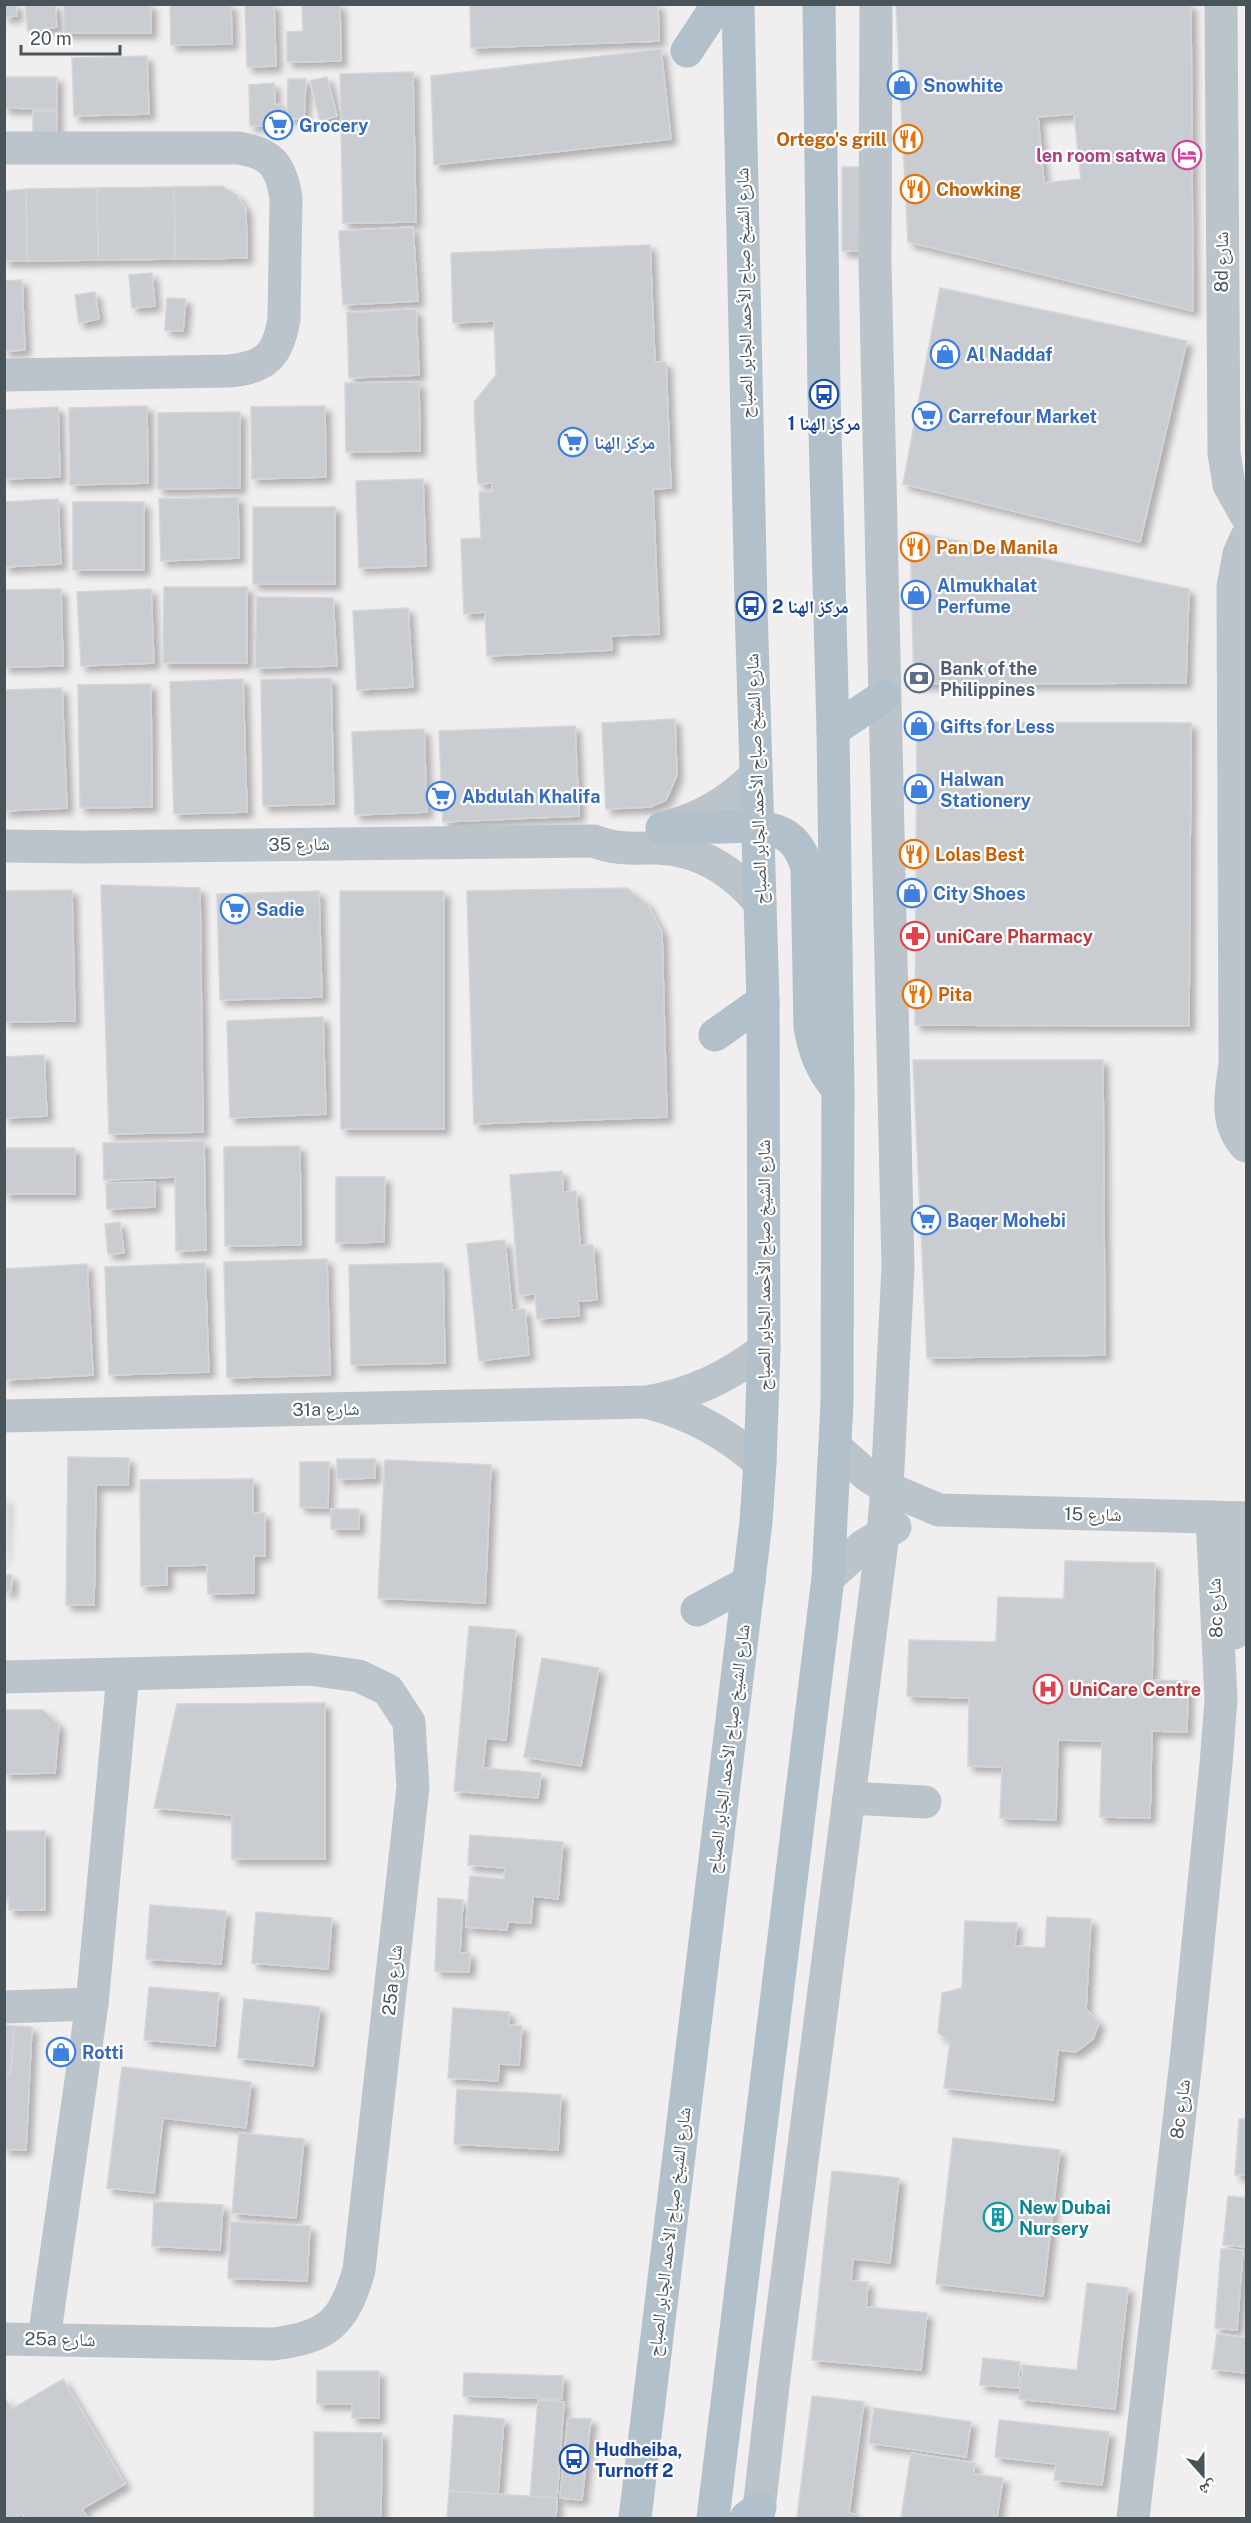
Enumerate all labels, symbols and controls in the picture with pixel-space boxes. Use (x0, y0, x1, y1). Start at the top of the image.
scale bar (21, 18, 120, 56)
text: 20 m (30, 28, 72, 49)
shop icon: Snowhite (886, 69, 918, 101)
place label: Snowhite (923, 75, 1003, 96)
supermarket icon: Grocery (262, 109, 294, 141)
place label: Grocery (299, 115, 368, 136)
restaurant icon: Ortego's grill (892, 123, 924, 155)
place label: Ortego's grill (776, 129, 887, 150)
hotel icon: len room satwa (1171, 139, 1203, 171)
place label: len room satwa (1036, 145, 1166, 166)
street label: شارع الشيخ صباح الأحمد الجابر الصباح (731, 167, 759, 419)
restaurant icon: Chowking (899, 173, 931, 205)
place label: Chowking (936, 179, 1021, 200)
street label: 8d شارع (1211, 232, 1233, 293)
shop icon: Al Naddaf (929, 338, 961, 370)
place label: Al Naddaf (966, 344, 1052, 365)
bus stop icon: مركز الهنا 1 (808, 378, 840, 410)
supermarket icon: Carrefour Market (911, 400, 943, 432)
place label: Carrefour Market (948, 406, 1097, 427)
place label: مركز الهنا 1 (787, 413, 861, 434)
supermarket icon: مركز الهنا (557, 426, 589, 458)
place label: مركز الهنا (594, 432, 655, 453)
restaurant icon: Pan De Manila (899, 531, 931, 563)
place label: Pan De Manila (936, 537, 1058, 558)
place label: Almukhalat Perfume (937, 575, 1037, 617)
shop icon: Almukhalat Perfume (900, 579, 932, 611)
bus stop icon: مركز الهنا 2 (735, 590, 767, 622)
place label: مركز الهنا 2 (772, 596, 849, 617)
street label: شارع الشيخ صباح الأحمد الجابر الصباح (741, 653, 773, 905)
place label: Bank of the Philippines (940, 658, 1037, 700)
bank icon: Bank of the Philippines (903, 662, 935, 694)
shop icon: Gifts for Less (903, 710, 935, 742)
place label: Gifts for Less (940, 716, 1055, 737)
place label: Halwan Stationery (940, 769, 1031, 811)
shop icon: Halwan Stationery (903, 773, 935, 805)
supermarket icon: Abdulah Khalifa (425, 780, 457, 812)
place label: Abdulah Khalifa (462, 786, 600, 807)
street label: شارع 35 (268, 833, 330, 856)
restaurant icon: Lolas Best (898, 838, 930, 870)
place label: Lolas Best (935, 844, 1025, 865)
shop icon: City Shoes (896, 877, 928, 909)
place label: City Shoes (933, 883, 1026, 904)
supermarket icon: Sadie (219, 893, 251, 925)
place label: Sadie (256, 899, 305, 920)
pharmacy icon: uniCare Pharmacy (899, 920, 931, 952)
place label: uniCare Pharmacy (936, 926, 1093, 947)
restaurant icon: Pita (901, 978, 933, 1010)
place label: Pita (938, 984, 972, 1005)
street label: شارع الشيخ صباح الأحمد الجابر الصباح (753, 1139, 776, 1391)
supermarket icon: Baqer Mohebi (910, 1204, 942, 1236)
place label: Baqer Mohebi (947, 1210, 1066, 1231)
street label: 31a شارع (292, 1398, 360, 1421)
street label: شارع 15 (1064, 1503, 1122, 1526)
street label: 8c شارع (1203, 1578, 1228, 1638)
street label: شارع الشيخ صباح الأحمد الجابر الصباح (702, 1623, 756, 1875)
hospital icon: UniCare Centre (1032, 1673, 1064, 1705)
place label: UniCare Centre (1069, 1679, 1201, 1700)
street label: 25a شارع (378, 1944, 407, 2016)
shop icon: Rotti (45, 2036, 77, 2068)
place label: Rotti (82, 2042, 123, 2063)
street label: 8c شارع (1166, 2078, 1195, 2140)
street label: شارع الشيخ صباح الأحمد الجابر الصباح (643, 2106, 697, 2358)
place label: New Dubai Nursery (1019, 2197, 1111, 2239)
building icon: New Dubai Nursery (982, 2201, 1014, 2233)
street label: 25a شارع (24, 2328, 96, 2351)
place label: Hudheiba, Turnoff 2 (595, 2439, 683, 2481)
bus stop icon: Hudheiba, Turnoff 2 (558, 2443, 590, 2475)
north arrow (1173, 2445, 1233, 2505)
text: ش (1197, 2477, 1220, 2500)

